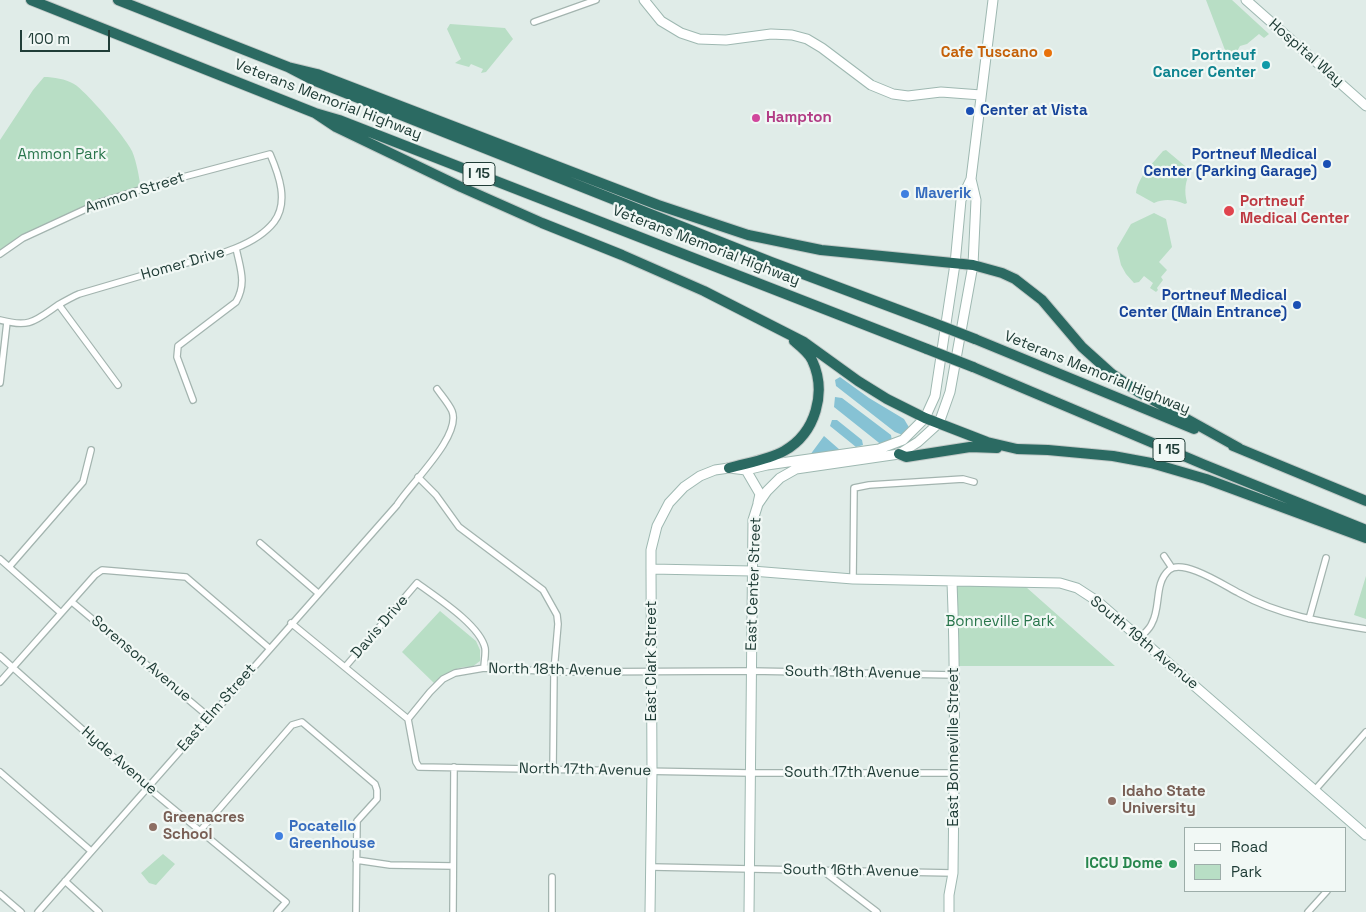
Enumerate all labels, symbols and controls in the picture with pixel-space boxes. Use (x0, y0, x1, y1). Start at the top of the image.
street label: Hospital Way (1265, 15, 1347, 91)
scale bar (22, 20, 112, 52)
text: 100 m (28, 29, 70, 48)
place label: Cafe Tuscano (941, 44, 1038, 62)
marker: Cafe Tuscano (1042, 47, 1054, 59)
place label: Portneuf Cancer Center (1153, 47, 1256, 82)
street label: Veterans Memorial Highway (232, 56, 424, 144)
marker: Portneuf Cancer Center (1260, 59, 1272, 71)
place label: Center at Vista (980, 102, 1088, 120)
marker: Center at Vista (964, 105, 976, 117)
place label: Hampton (766, 109, 832, 127)
marker: Hampton (750, 112, 762, 124)
park label: Ammon Park (18, 146, 106, 164)
place label: Portneuf Medical Center (Parking Garage) (1143, 146, 1317, 181)
marker: Portneuf Medical Center (Parking Garage) (1321, 158, 1333, 170)
road number: I 15 (463, 162, 495, 185)
street label: Ammon Street (83, 168, 187, 218)
place label: Maverik (915, 185, 972, 203)
marker: Maverik (899, 188, 911, 200)
place label: Portneuf Medical Center (1240, 193, 1349, 228)
street label: Veterans Memorial Highway (610, 202, 802, 290)
marker: Portneuf Medical Center (1222, 204, 1236, 218)
street label: Homer Drive (139, 243, 227, 285)
place label: Portneuf Medical Center (Main Entrance) (1119, 287, 1287, 322)
marker: Portneuf Medical Center (Main Entrance) (1291, 299, 1303, 311)
street label: Veterans Memorial Highway (1001, 327, 1193, 419)
road number: I 15 (1153, 438, 1185, 462)
street label: East Center Street (743, 517, 765, 651)
street label: Davis Drive (348, 592, 412, 662)
street label: South 19th Avenue (1086, 592, 1202, 694)
street label: East Clark Street (643, 601, 661, 721)
street label: Sorenson Avenue (87, 612, 195, 706)
park label: Bonneville Park (945, 613, 1055, 631)
street label: North 18th Avenue (488, 660, 622, 680)
street label: East Elm Street (174, 661, 260, 755)
street label: South 18th Avenue (785, 663, 921, 683)
street label: East Bonneville Street (945, 667, 963, 827)
street label: Hyde Avenue (77, 723, 161, 799)
street label: North 17th Avenue (519, 760, 651, 780)
street label: South 17th Avenue (784, 764, 920, 782)
place label: Idaho State University (1122, 783, 1206, 818)
marker: Idaho State University (1106, 795, 1118, 807)
place label: Greenacres School (163, 809, 245, 844)
place label: Pocatello Greenhouse (289, 818, 375, 853)
marker: Greenacres School (147, 821, 159, 833)
legend (1184, 827, 1346, 892)
marker: Pocatello Greenhouse (273, 830, 285, 842)
text: Road (1231, 837, 1268, 856)
place label: ICCU Dome (1085, 855, 1163, 873)
marker: ICCU Dome (1167, 858, 1179, 870)
street label: South 16th Avenue (783, 861, 919, 881)
text: Park (1231, 862, 1262, 881)

